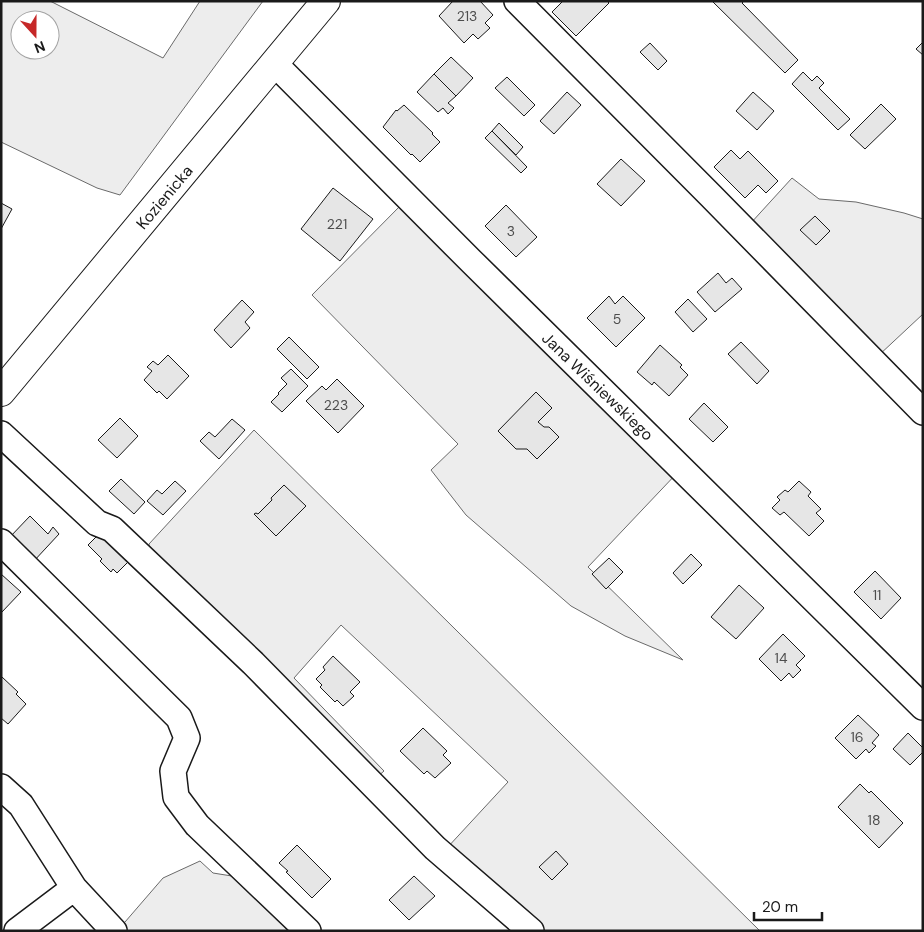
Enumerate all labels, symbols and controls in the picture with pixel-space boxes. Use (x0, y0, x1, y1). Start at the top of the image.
house number: 213 (457, 7, 477, 25)
north arrow (10, 10, 60, 60)
text: N (32, 37, 48, 57)
street label: Kozienicka (131, 161, 197, 234)
house number: 221 (327, 215, 347, 233)
house number: 3 (507, 222, 515, 240)
house number: 5 (613, 310, 621, 328)
street label: Jana Wiśniewskiego (537, 328, 658, 445)
house number: 223 (324, 396, 348, 414)
house number: 11 (873, 586, 881, 604)
house number: 14 (775, 649, 788, 667)
house number: 16 (850, 728, 864, 746)
house number: 18 (868, 811, 880, 829)
scale bar (754, 890, 822, 922)
text: 20 m (762, 897, 798, 917)

